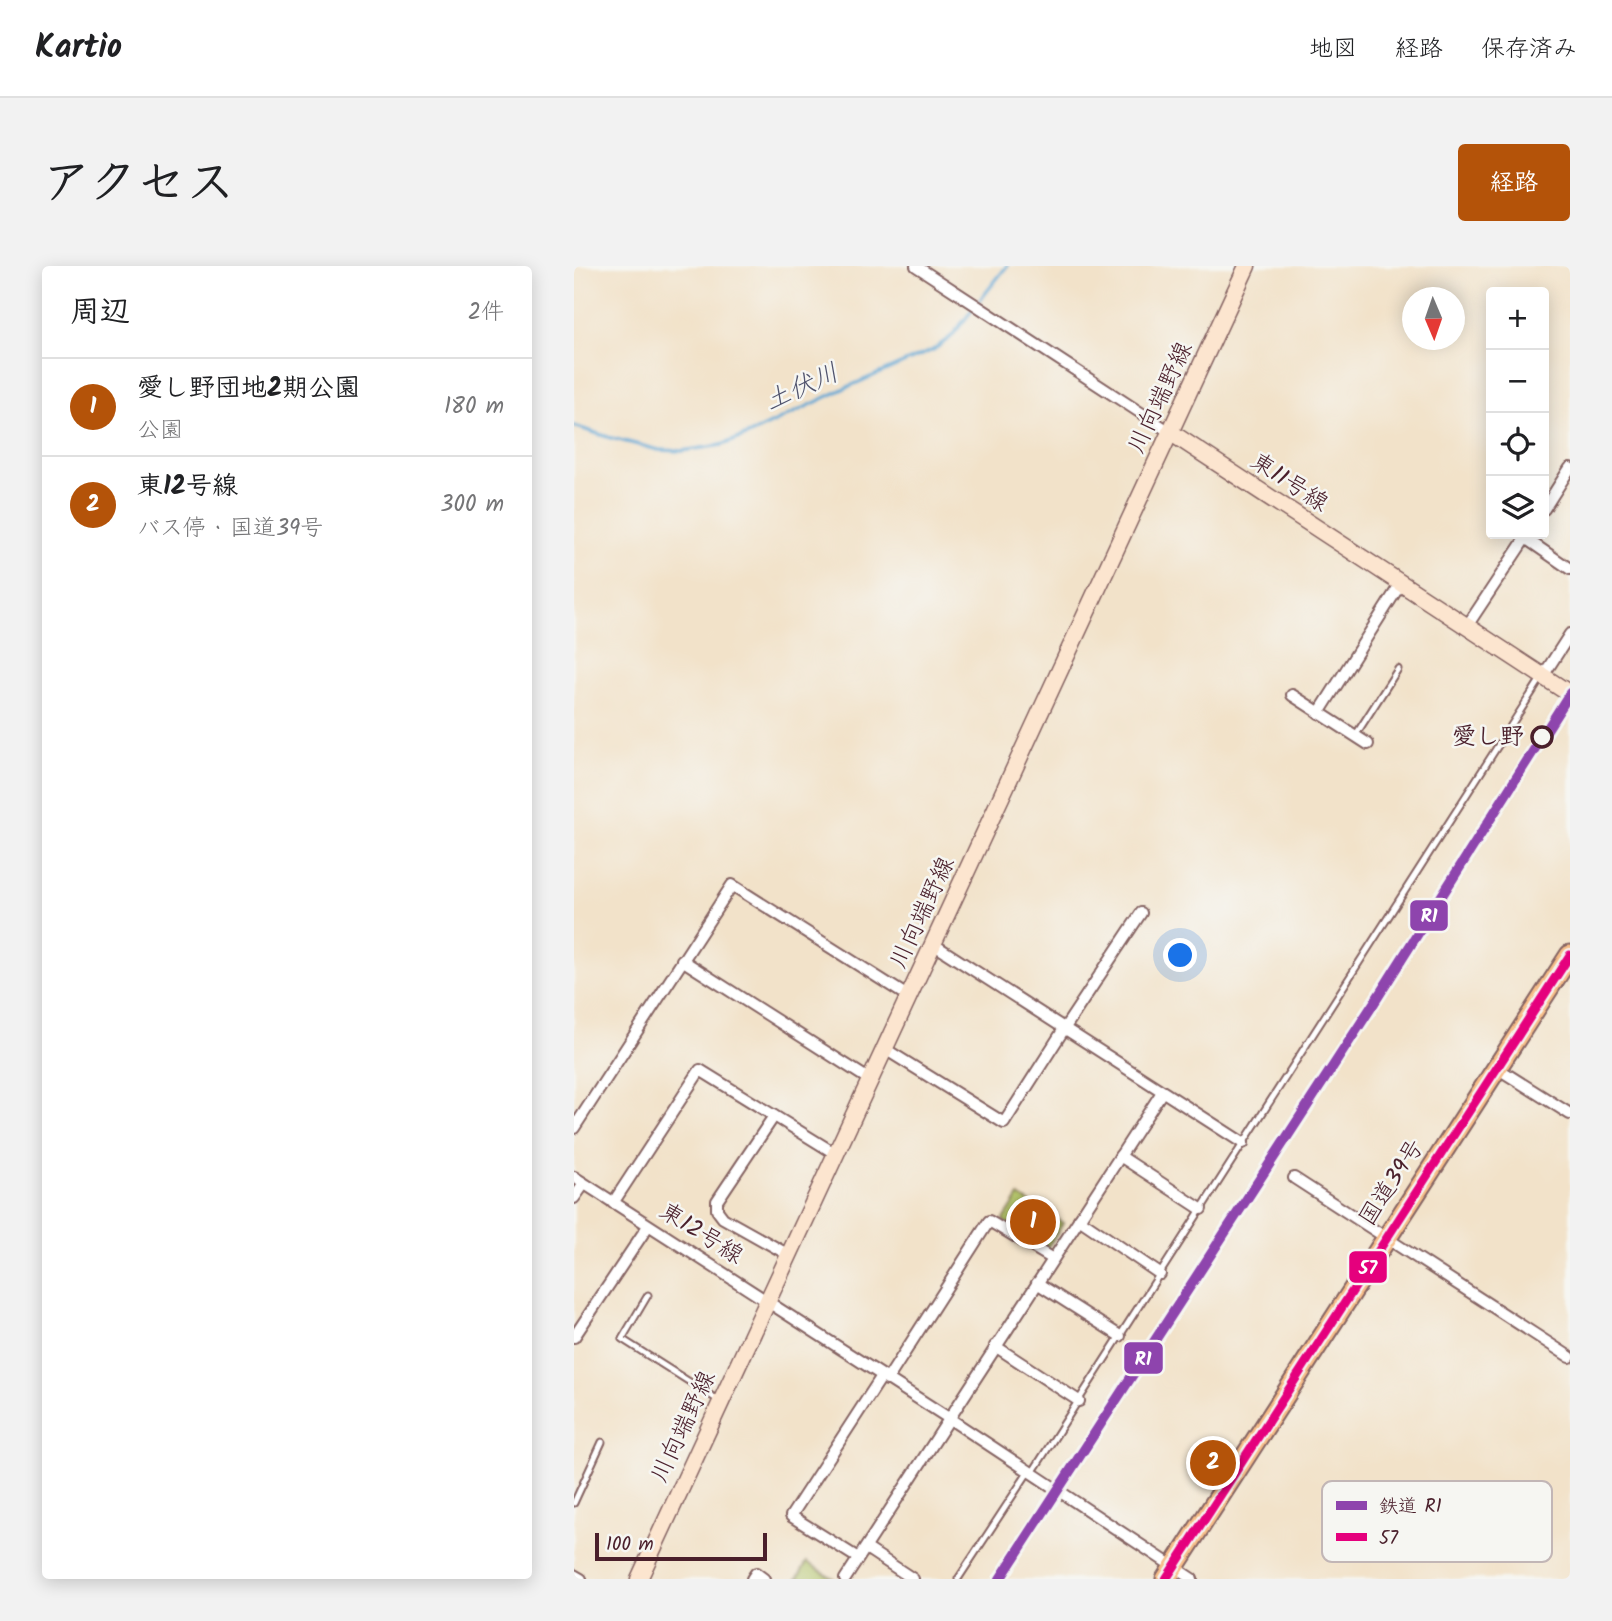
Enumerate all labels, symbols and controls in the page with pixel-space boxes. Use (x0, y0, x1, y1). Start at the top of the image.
text: Kartio (35, 22, 122, 75)
text: 地図 (1309, 30, 1357, 69)
text: 経路 (1395, 30, 1443, 69)
text: 保存済み (1481, 30, 1577, 69)
button: 経路 (1458, 144, 1570, 221)
text: アクセス (42, 146, 235, 224)
north arrow (1402, 287, 1465, 350)
map controls (1486, 287, 1549, 539)
button: + (1486, 287, 1549, 350)
text: 周辺 (70, 289, 130, 337)
text: 2件 (468, 295, 504, 331)
street label: 川向端野線 (1118, 335, 1204, 461)
button: − (1486, 350, 1549, 413)
water label: 土伏川 (758, 353, 846, 423)
text: 愛し野団地2期公園 (137, 368, 360, 410)
text: 1 (90, 389, 96, 425)
text: 180 m (444, 389, 504, 425)
text: 公園 (137, 413, 183, 449)
button: locate (1486, 413, 1549, 476)
street label: 東11号線 (1242, 443, 1336, 523)
text: 東12号線 (137, 466, 238, 508)
button: layers (1486, 476, 1549, 539)
text: 2 (86, 487, 100, 523)
text: 300 m (440, 487, 504, 523)
text: バス停 · 国道39号 (137, 511, 323, 547)
place label: 愛し野 (1452, 718, 1524, 757)
marker: 愛し野 (1531, 726, 1553, 748)
street label: 川向端野線 (880, 850, 966, 976)
line badge: R1 (1409, 899, 1449, 932)
text: R1 (1420, 902, 1438, 932)
your location (1163, 938, 1197, 972)
street label: 国道39号 (1349, 1132, 1435, 1234)
street label: 東12号線 (651, 1193, 751, 1275)
pin: 1 (1010, 1196, 1056, 1248)
line badge: 57 (1348, 1250, 1388, 1284)
text: 57 (1358, 1254, 1378, 1284)
line badge: R1 (1123, 1341, 1164, 1375)
text: R1 (1134, 1345, 1152, 1375)
street label: 川向端野線 (641, 1364, 727, 1490)
pin: 2 (1190, 1437, 1236, 1489)
legend (1322, 1481, 1552, 1562)
text: 鉄道 R1 (1379, 1492, 1442, 1522)
text: 57 (1379, 1524, 1399, 1554)
scale bar (595, 1530, 766, 1562)
text: 100 m (606, 1530, 654, 1560)

